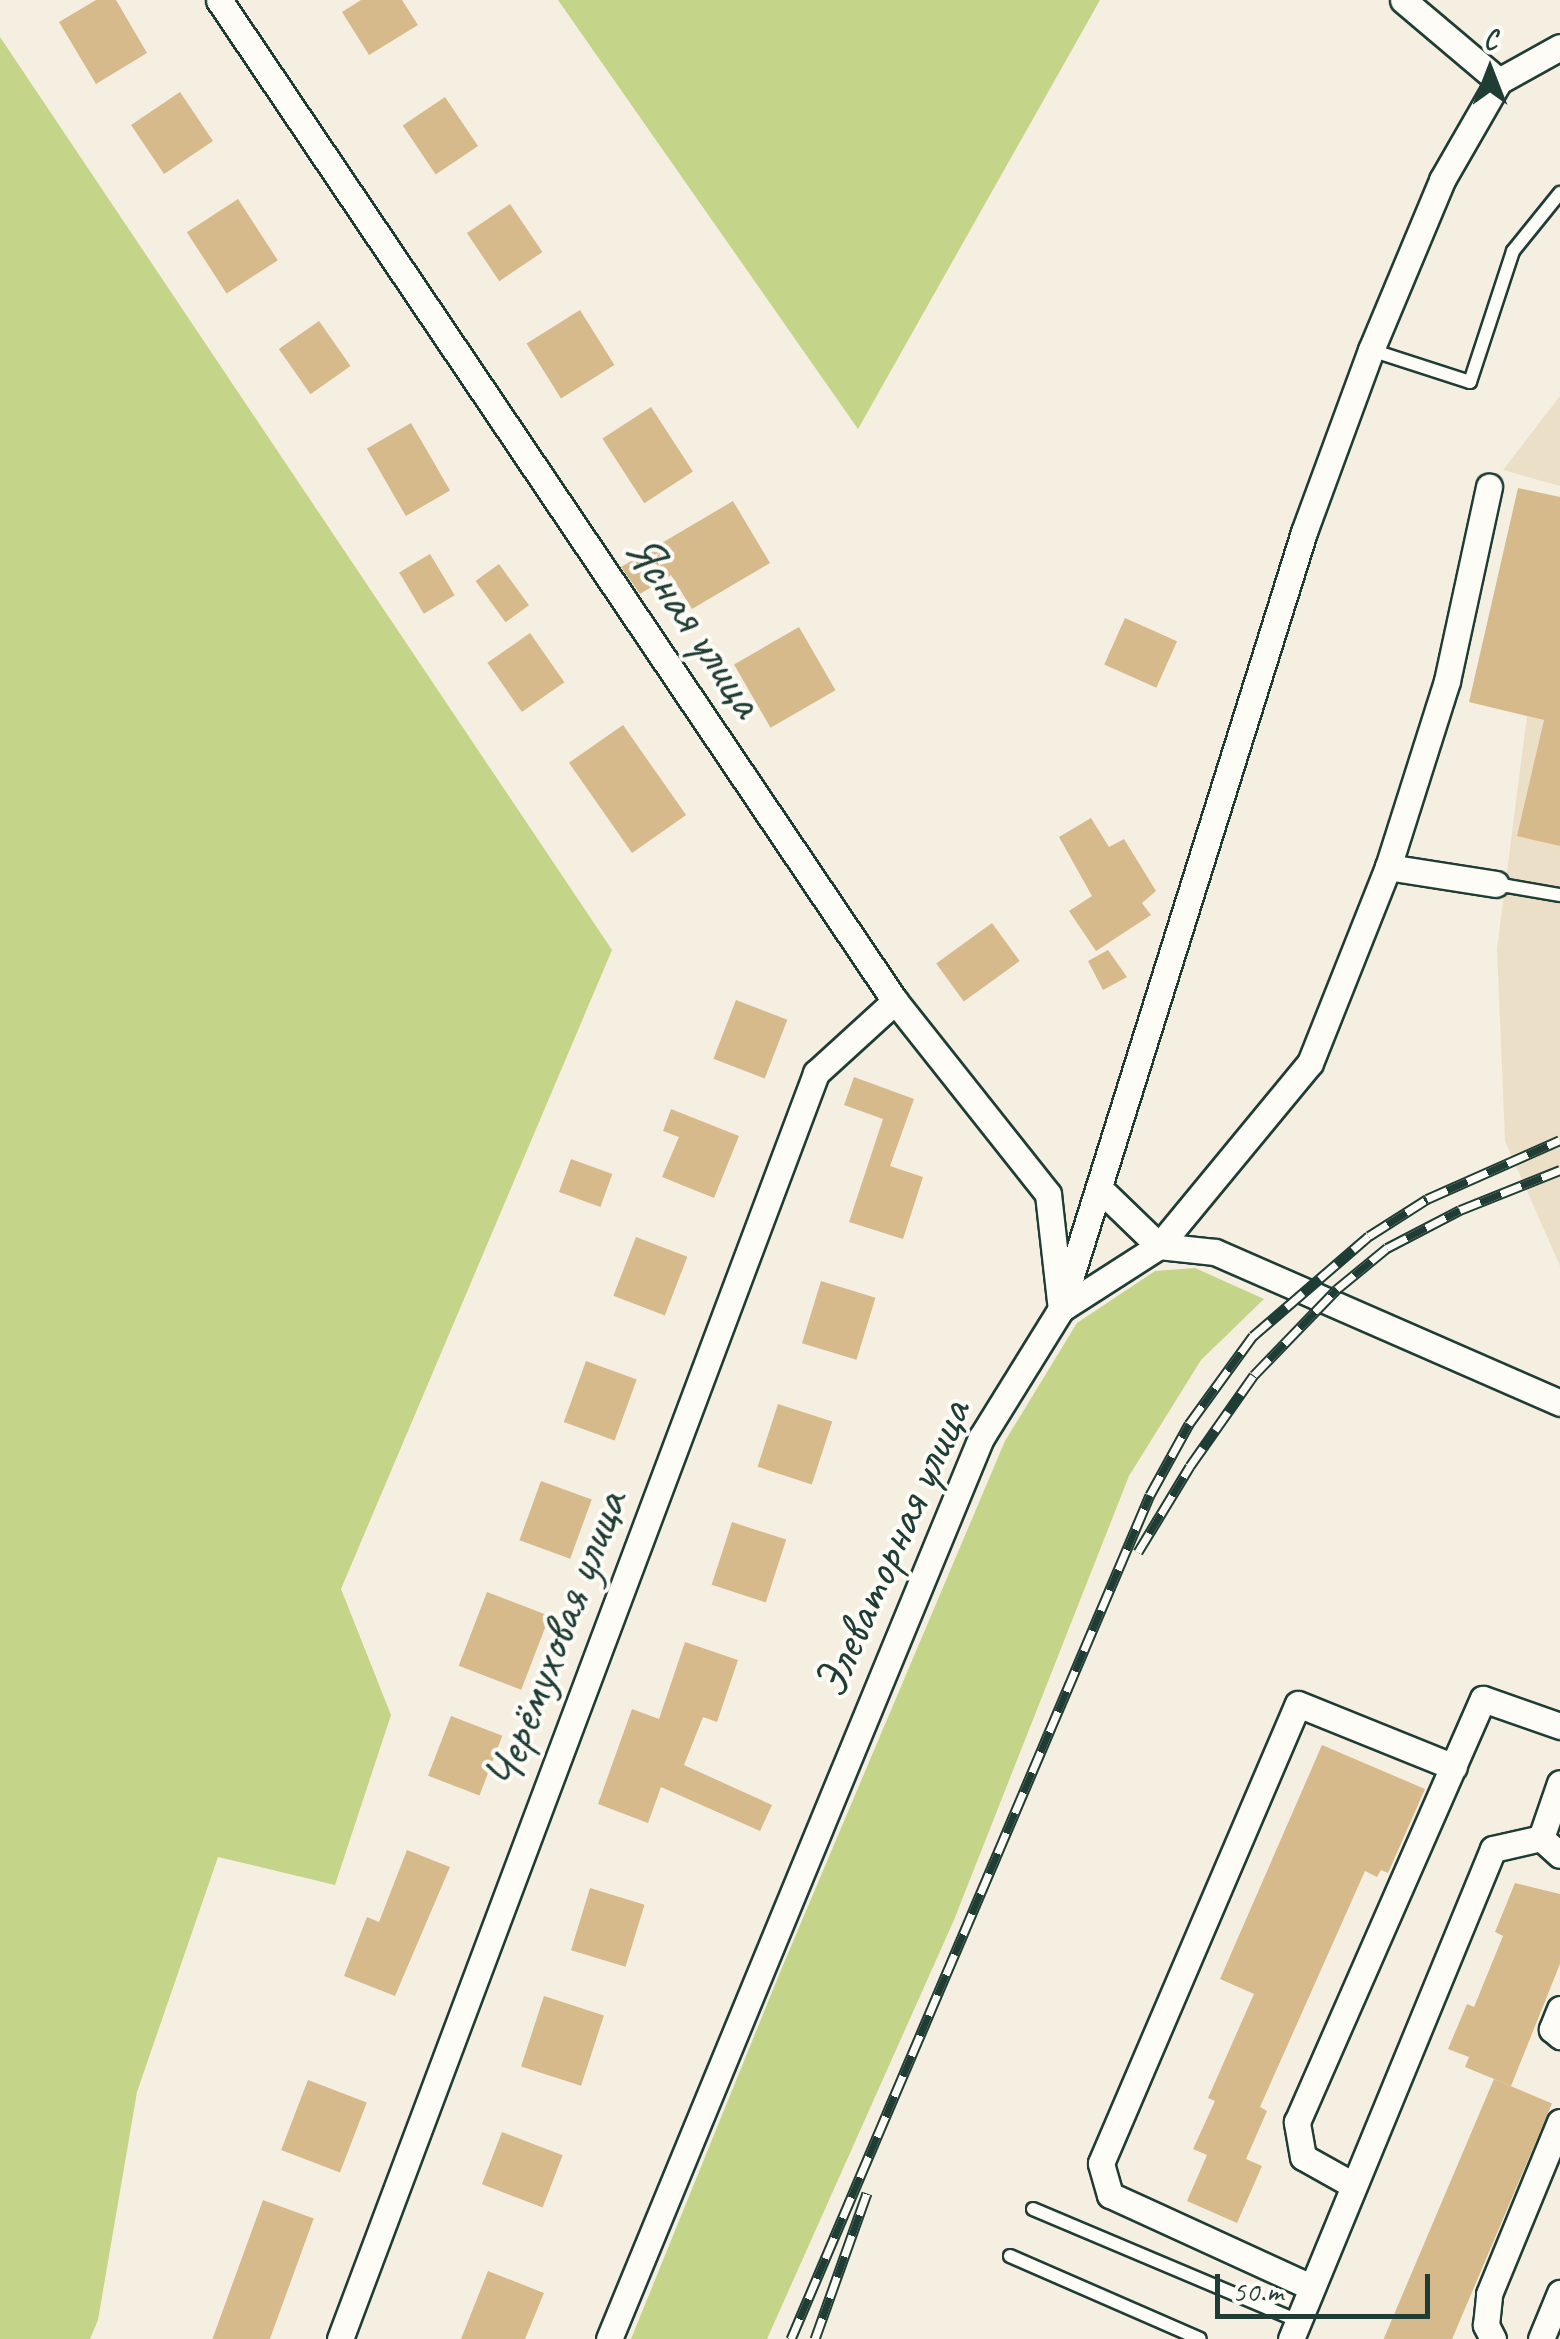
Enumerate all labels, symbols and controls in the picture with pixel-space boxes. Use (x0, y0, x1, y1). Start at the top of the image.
north arrow (1440, 20, 1540, 120)
text: С (1483, 22, 1497, 57)
street label: Ясная улица (611, 521, 779, 729)
street label: Элеваторная улица (798, 1388, 984, 1708)
street label: Черёмуховая улица (470, 1481, 640, 1799)
scale bar (1220, 2254, 1435, 2316)
text: 50 m (1232, 2272, 1283, 2310)

